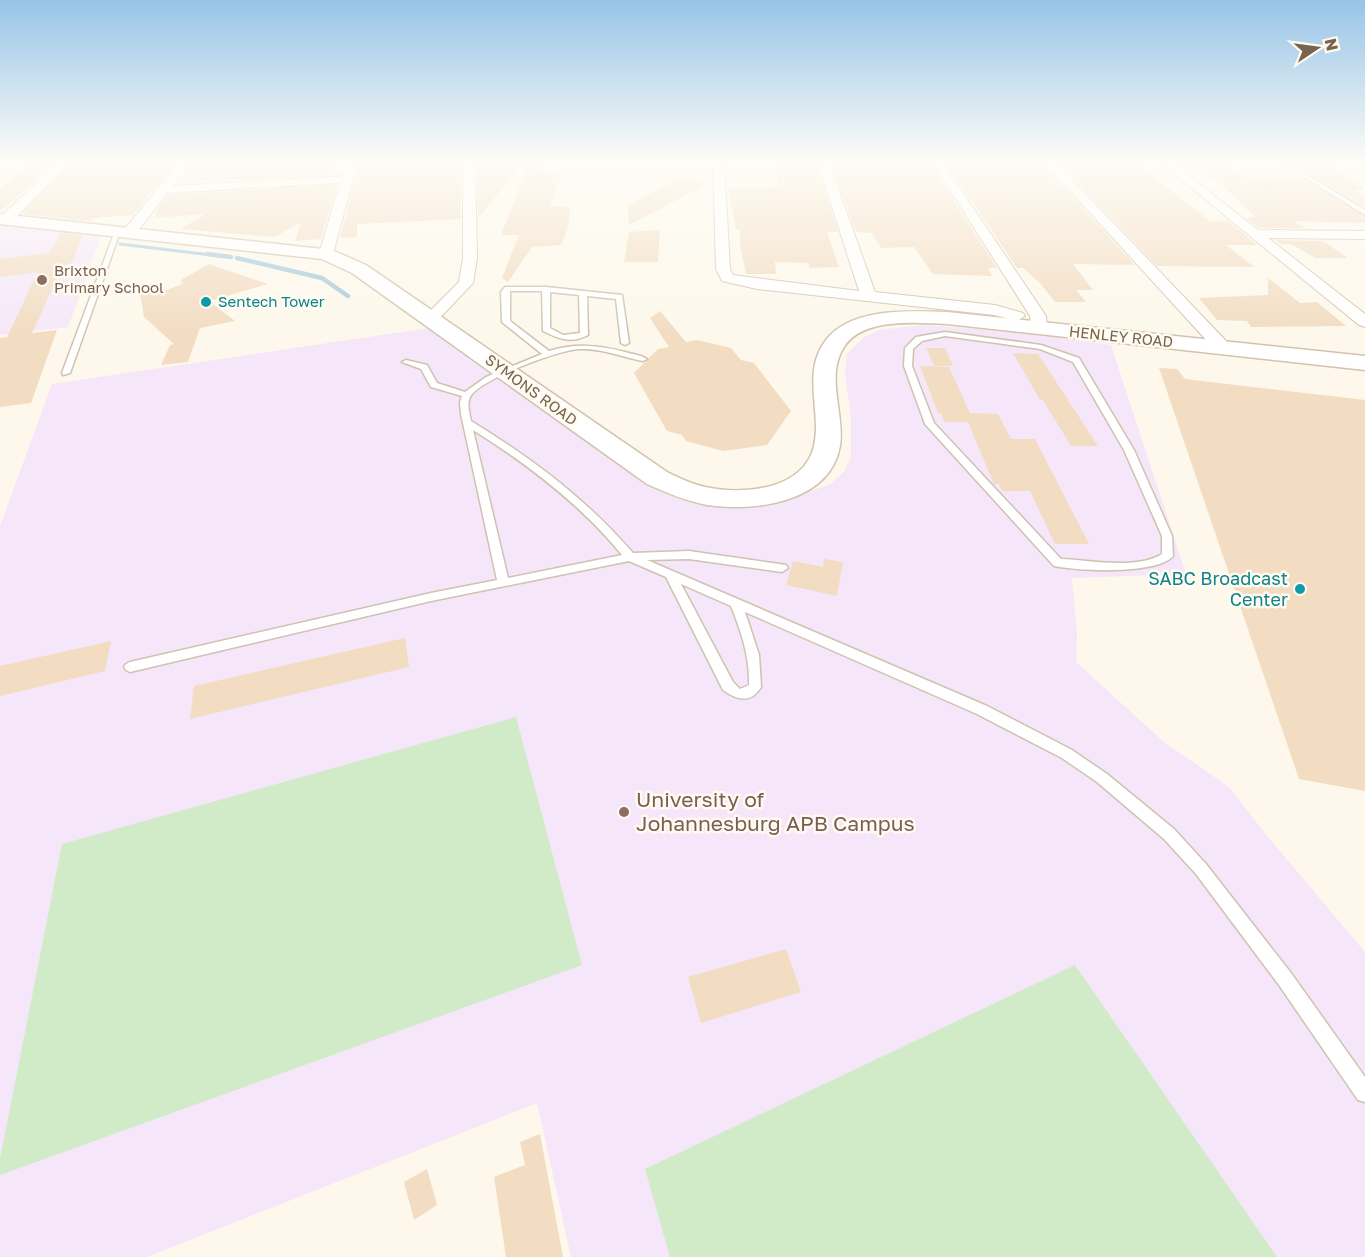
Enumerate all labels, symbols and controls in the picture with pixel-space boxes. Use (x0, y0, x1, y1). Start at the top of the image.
north arrow (1287, 18, 1347, 78)
text: N (1321, 36, 1343, 53)
place label: Brixton Primary School (54, 261, 164, 296)
marker: Brixton Primary School (35, 273, 49, 287)
place label: Sentech Tower (218, 292, 325, 310)
marker: Sentech Tower (199, 295, 213, 309)
street label: HENLEY ROAD (1068, 322, 1174, 350)
street label: SYMONS ROAD (482, 350, 581, 429)
place label: SABC Broadcast Center (1148, 567, 1288, 610)
marker: SABC Broadcast Center (1293, 582, 1307, 596)
place label: University of Johannesburg APB Campus (636, 786, 915, 836)
marker: University of Johannesburg APB Campus (617, 805, 631, 819)

